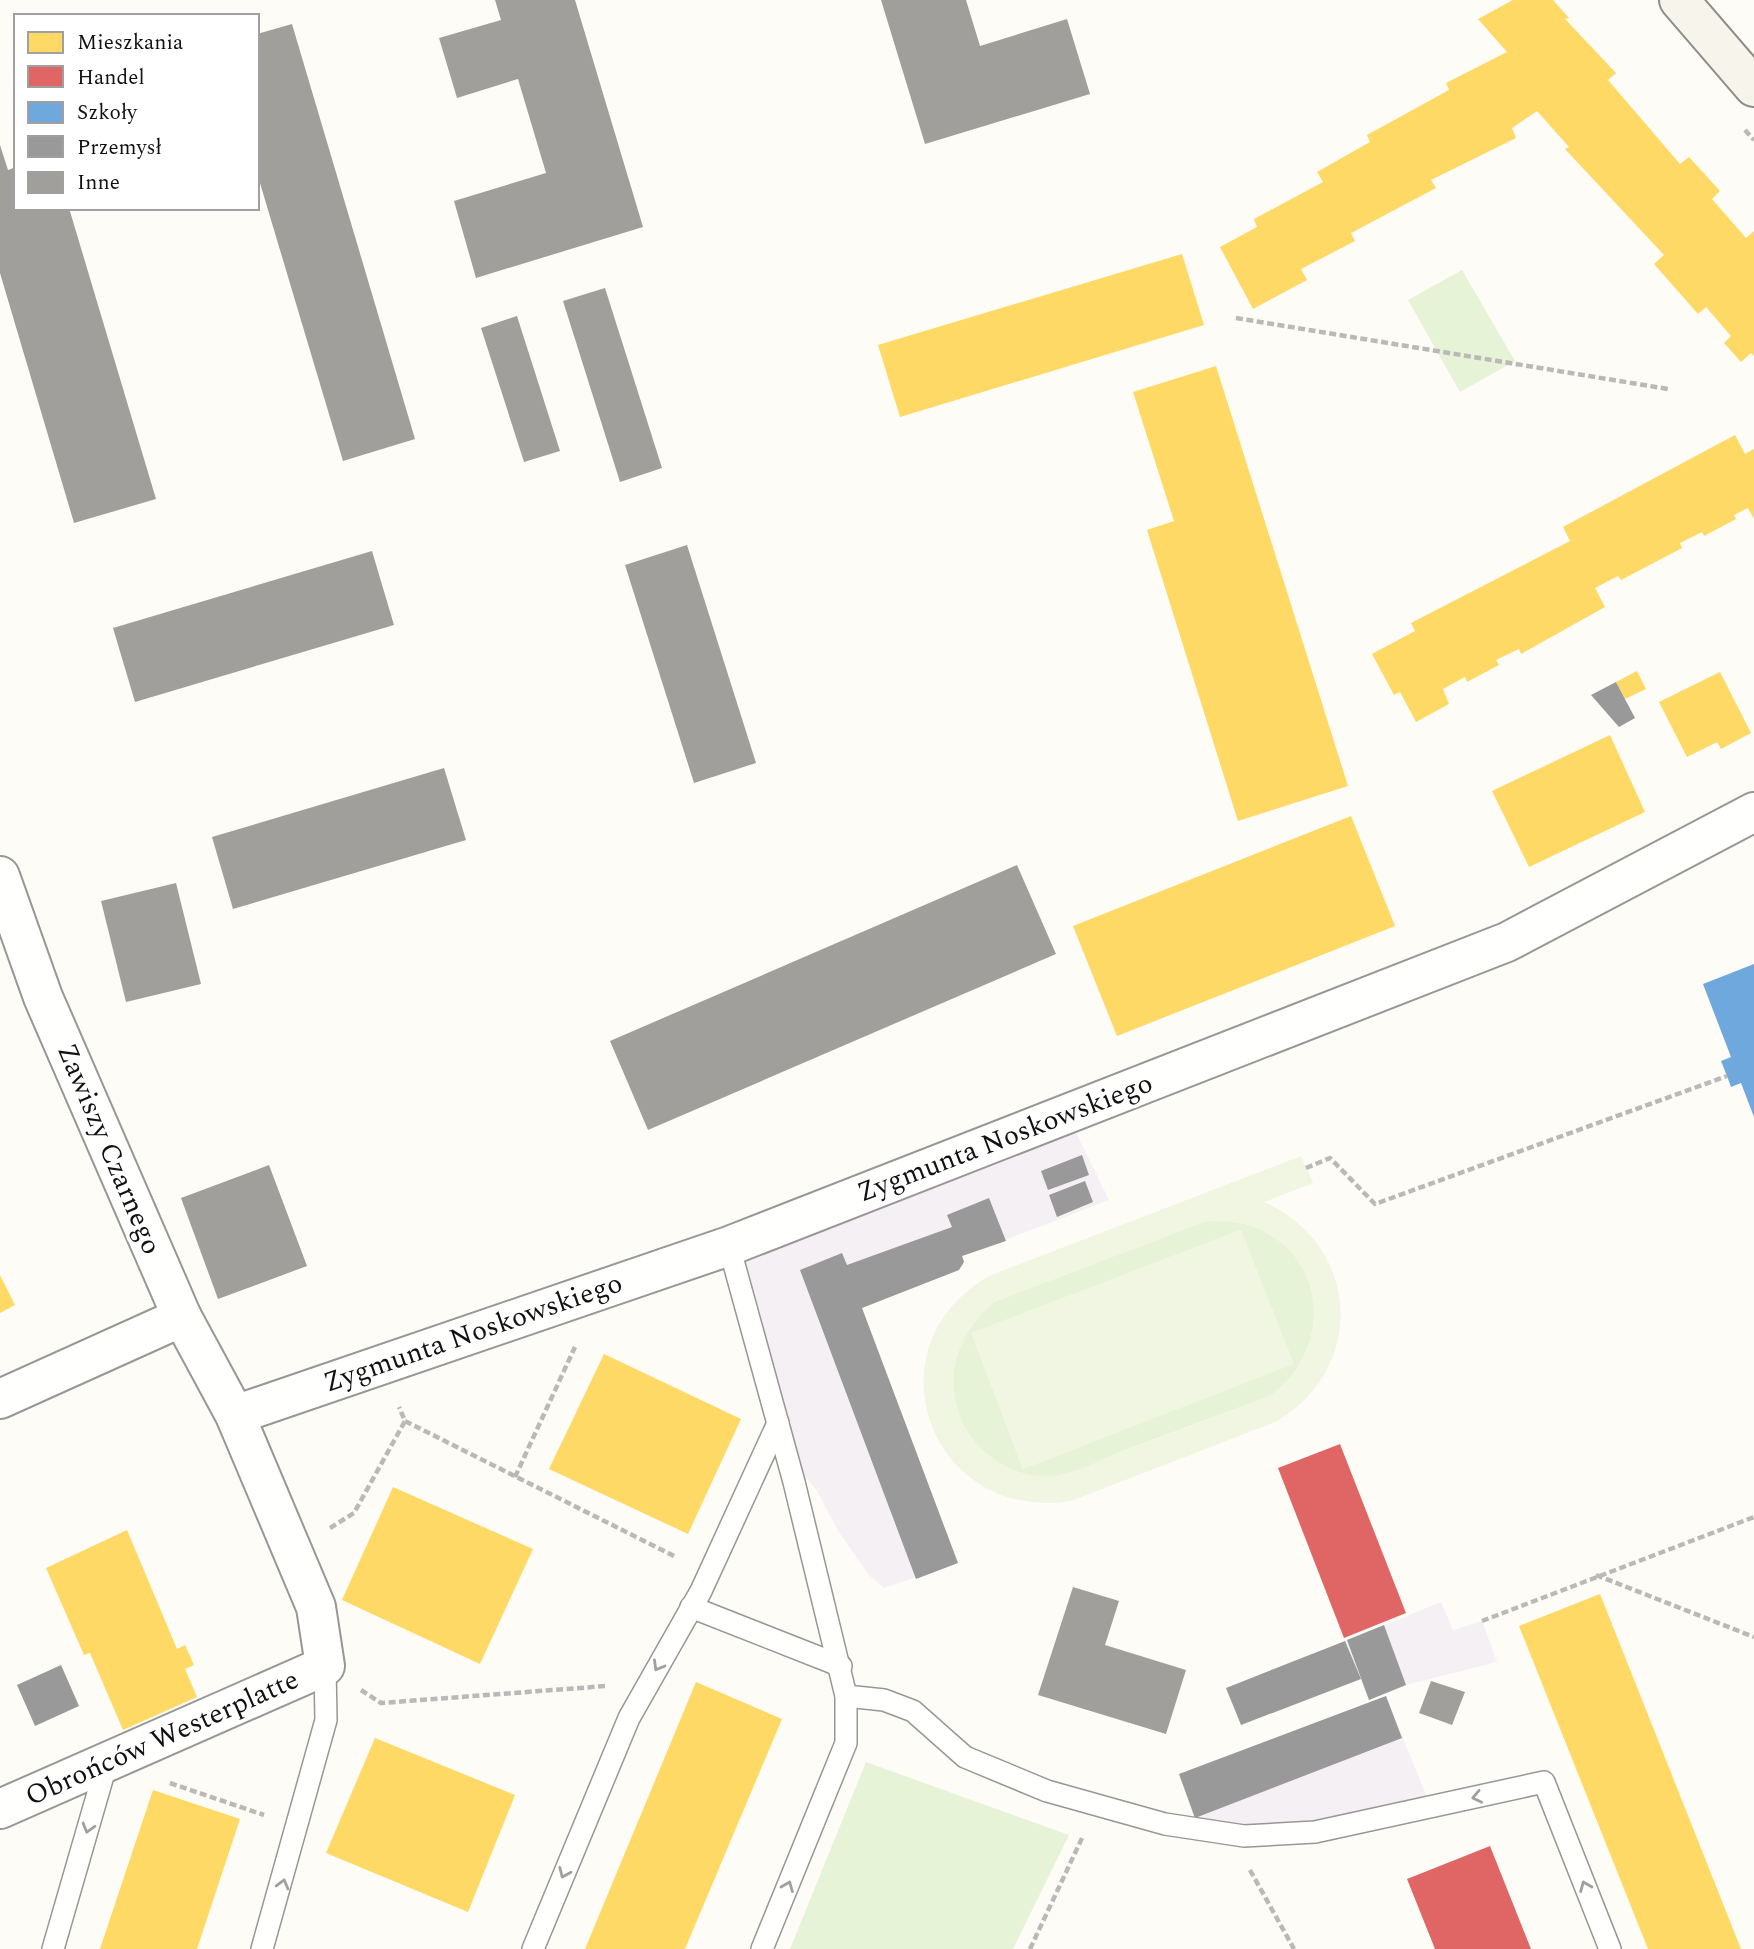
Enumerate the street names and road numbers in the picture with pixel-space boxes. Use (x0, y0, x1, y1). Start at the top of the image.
street label: Zawiszy Czarnego (45, 1037, 173, 1261)
street label: Zygmunta Noskowskiego (851, 1062, 1159, 1214)
street label: Zygmunta Noskowskiego (318, 1262, 628, 1404)
street label: Obrońców Westerplatte (18, 1658, 306, 1818)

